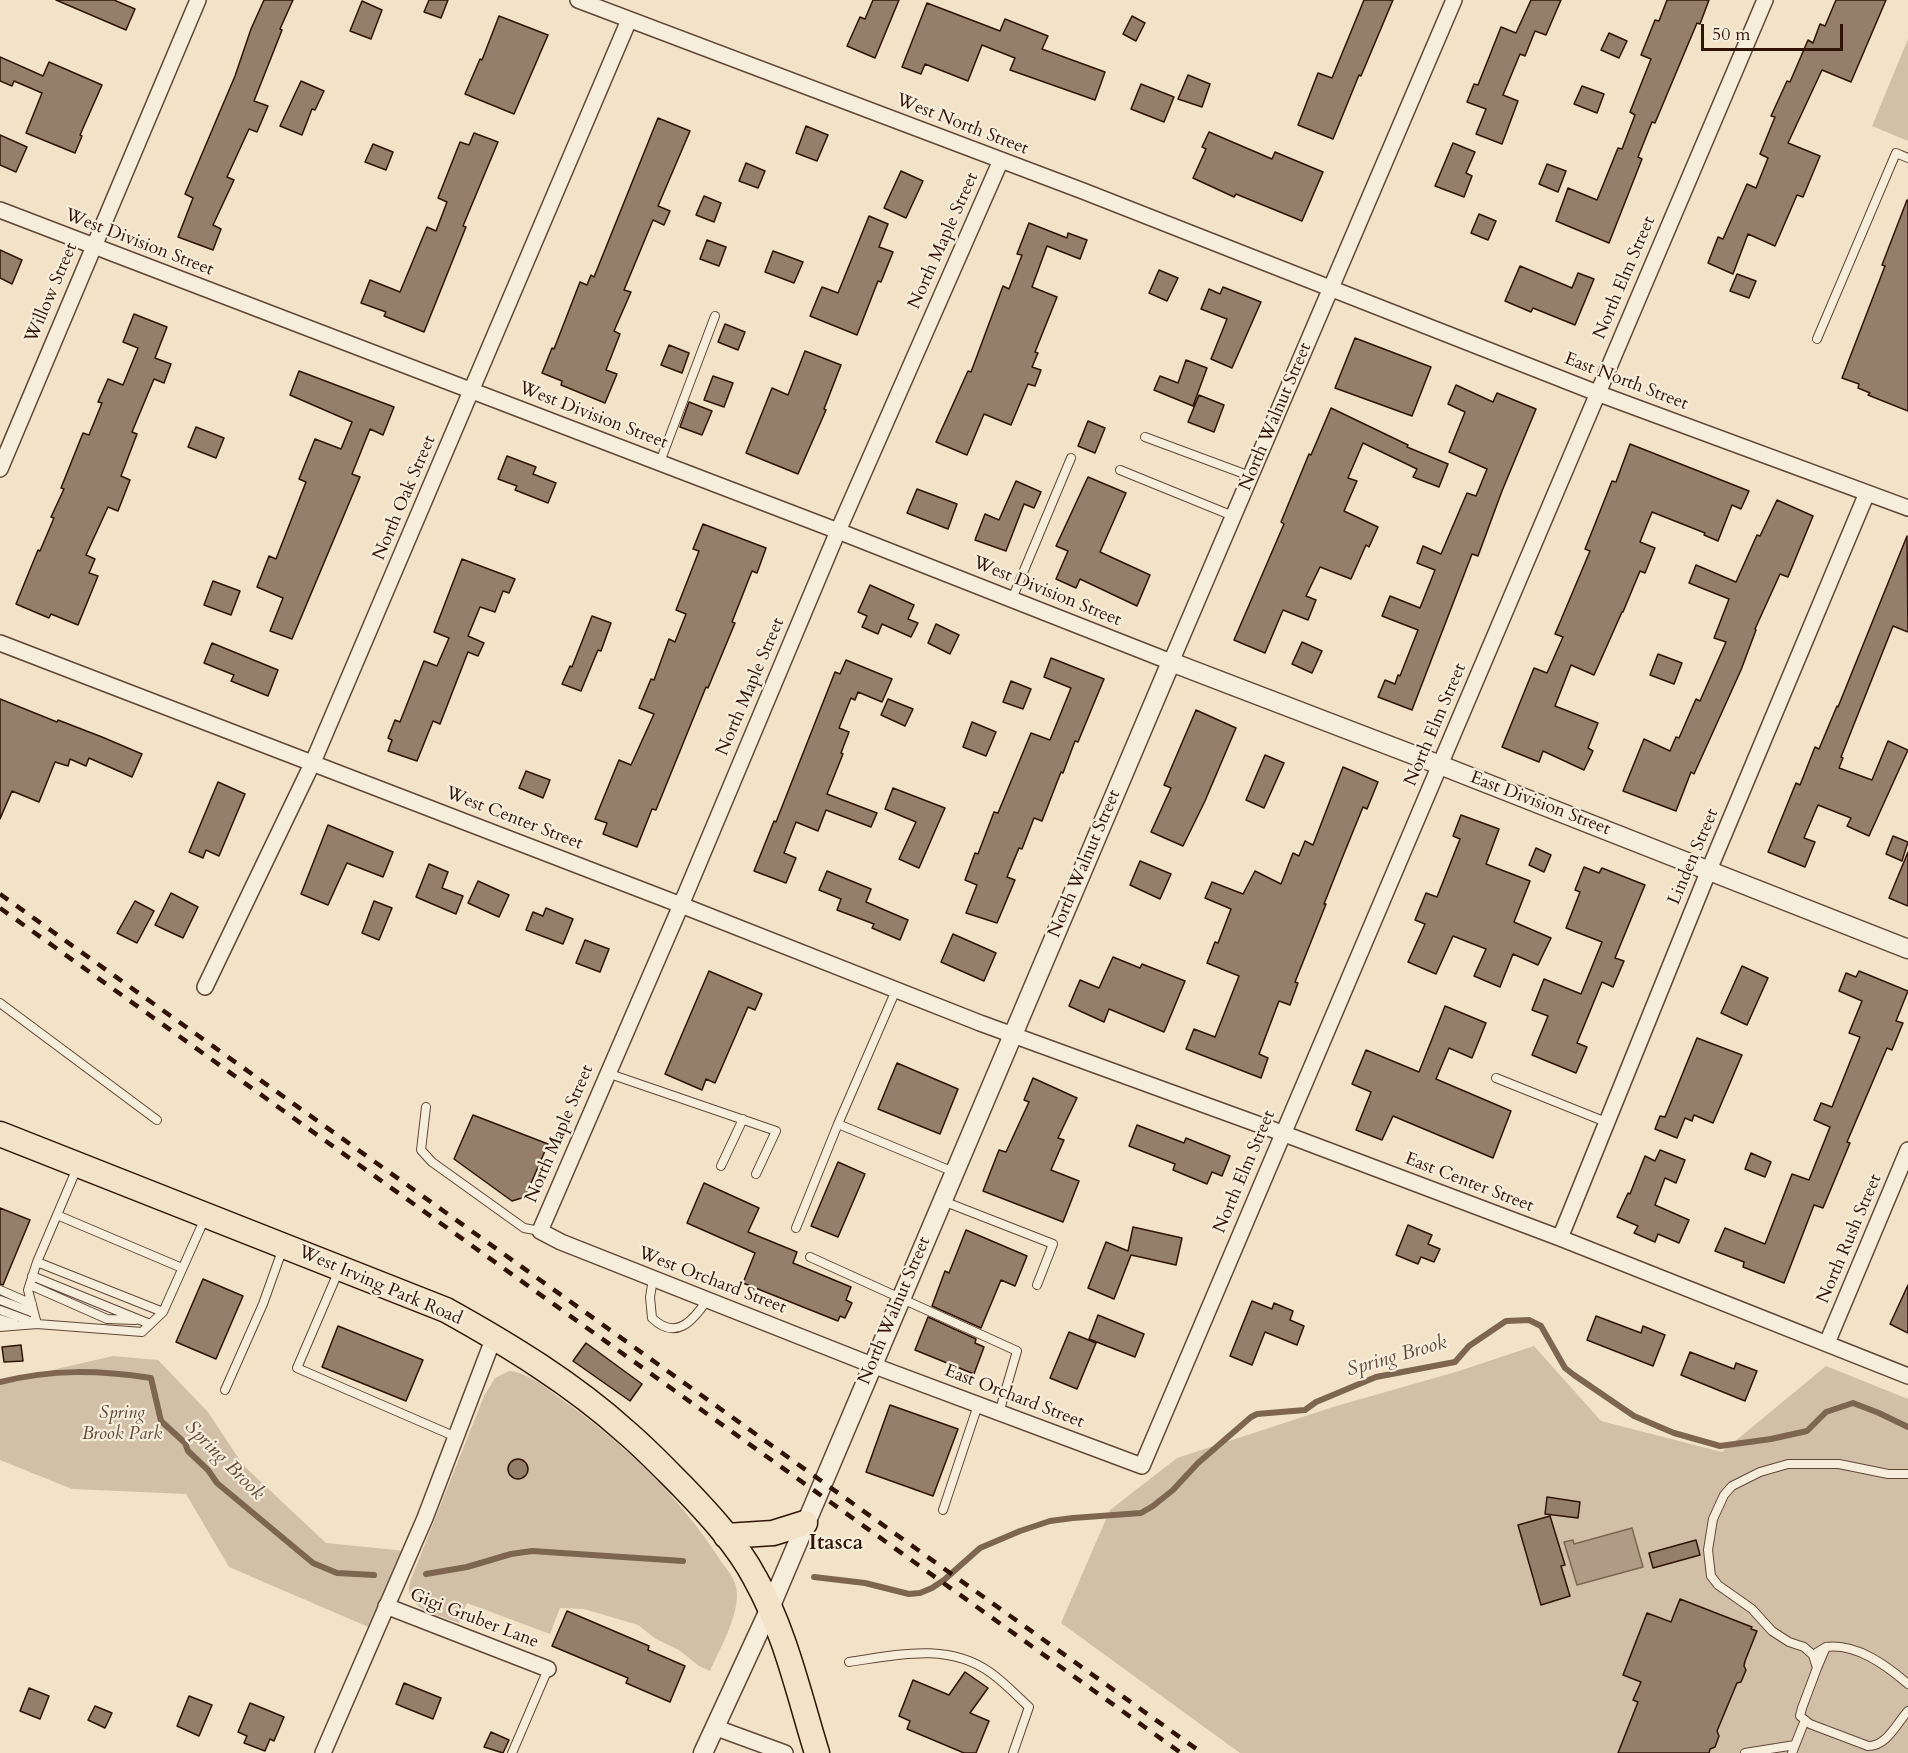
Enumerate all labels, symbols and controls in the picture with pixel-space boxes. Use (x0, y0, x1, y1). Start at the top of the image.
scale bar (1704, 12, 1846, 50)
text: 50 m (1712, 22, 1751, 47)
street label: West North Street (893, 90, 1031, 160)
street label: North Maple Street (904, 169, 984, 313)
street label: West Division Street (62, 205, 216, 281)
street label: North Elm Street (1589, 213, 1661, 343)
street label: Willow Street (21, 240, 83, 346)
street label: North Walnut Street (1235, 340, 1317, 494)
street label: East North Street (1561, 348, 1691, 416)
street label: West Division Street (516, 378, 670, 454)
street label: North Oak Street (369, 432, 441, 564)
street label: West Division Street (970, 552, 1124, 632)
street label: North Maple Street (712, 615, 790, 759)
street label: North Elm Street (1400, 660, 1472, 790)
street label: East Division Street (1467, 767, 1613, 841)
street label: West Center Street (442, 783, 586, 855)
street label: North Walnut Street (1044, 787, 1126, 941)
street label: Linden Street (1664, 806, 1724, 908)
street label: North Maple Street (521, 1062, 599, 1206)
street label: North Elm Street (1209, 1107, 1281, 1237)
street label: East Center Street (1402, 1149, 1536, 1217)
street label: North Rush Street (1813, 1171, 1887, 1307)
street label: North Walnut Street (854, 1234, 936, 1388)
street label: West Irving Park Road (295, 1242, 465, 1330)
street label: West Orchard Street (635, 1243, 789, 1319)
water label: Spring Brook (1344, 1331, 1450, 1383)
street label: East Orchard Street (941, 1360, 1087, 1434)
park label: Spring Brook Park (82, 1403, 162, 1446)
water label: Spring Brook (179, 1416, 269, 1506)
district label: Itasca (809, 1531, 863, 1557)
street label: Gigi Gruber Lane (407, 1584, 541, 1654)

